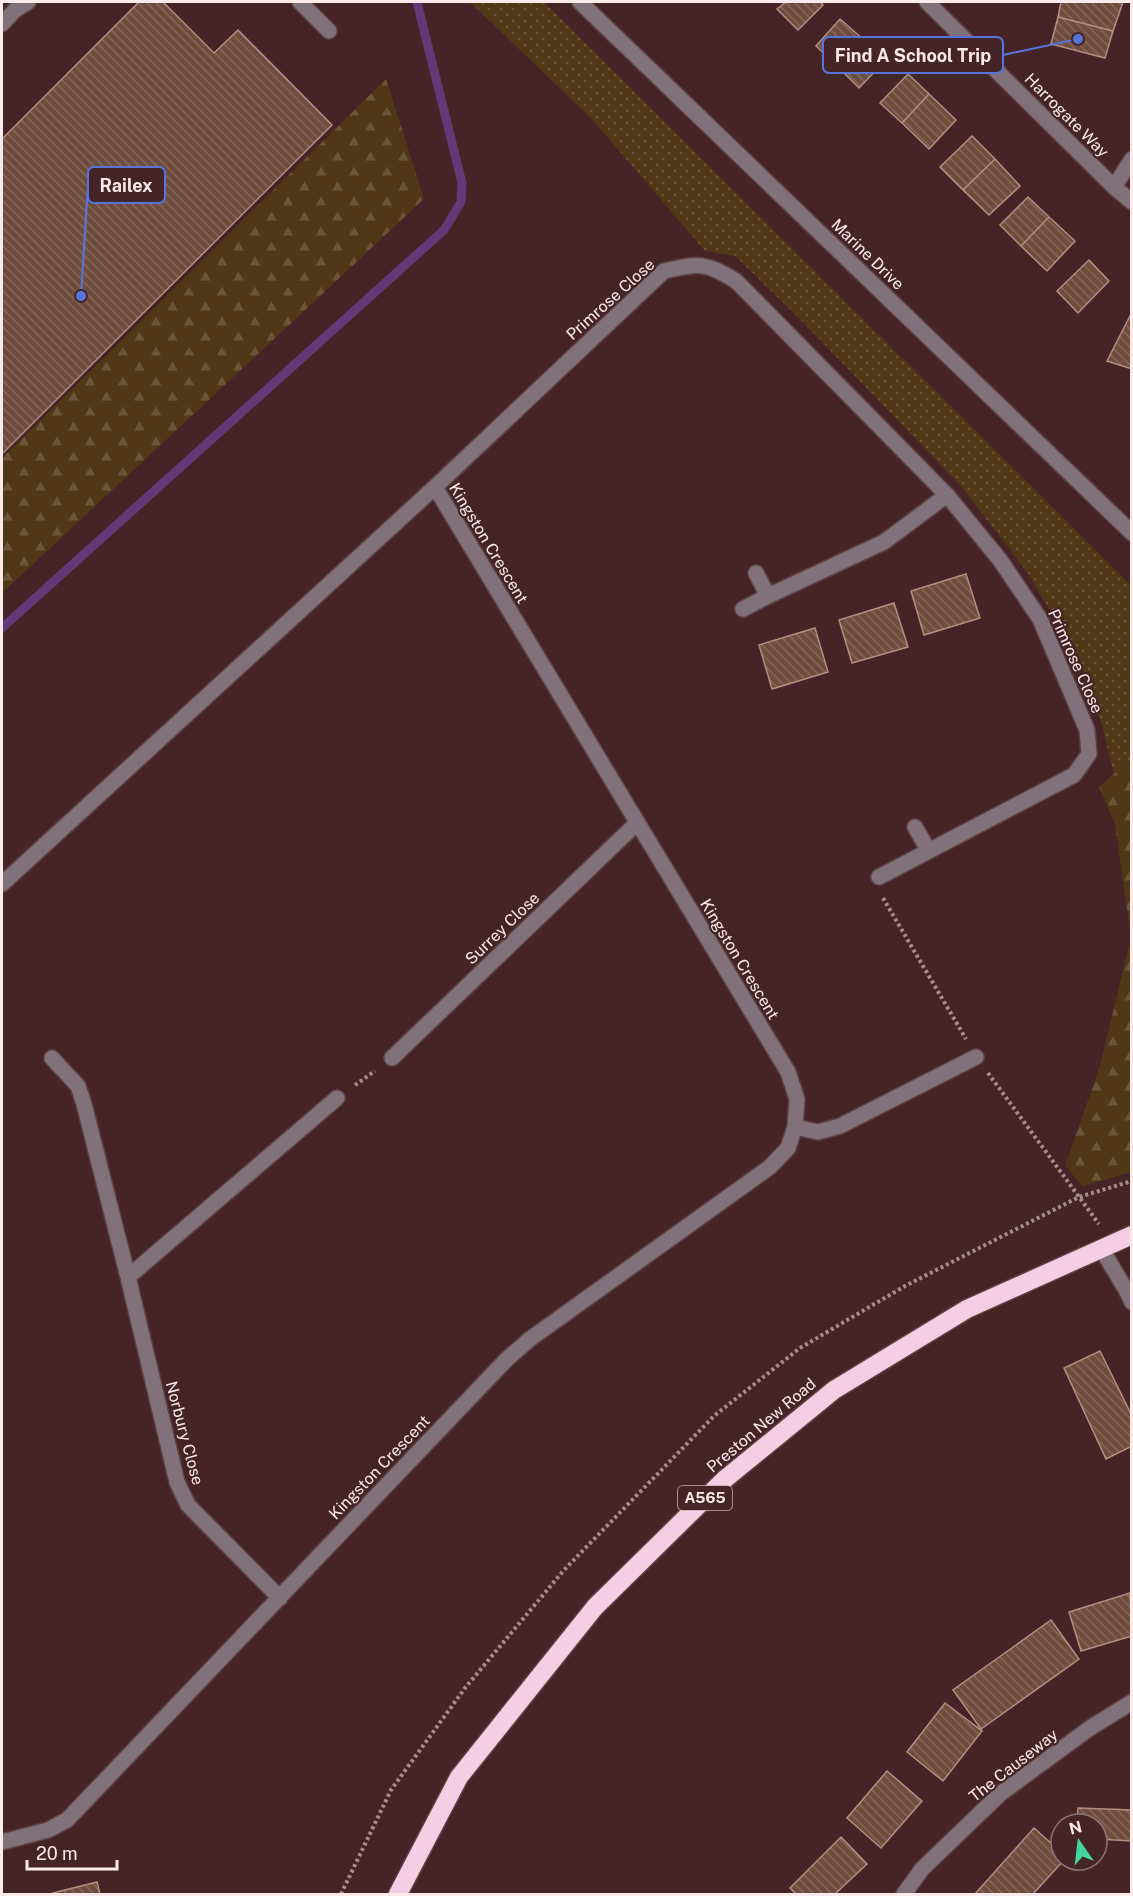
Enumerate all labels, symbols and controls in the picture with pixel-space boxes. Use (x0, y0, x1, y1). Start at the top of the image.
callout: Find A School Trip (823, 37, 1003, 73)
text: Find A School Trip (835, 45, 991, 66)
street label: Harrogate Way (1021, 69, 1113, 162)
callout: Railex (88, 167, 165, 203)
text: Railex (99, 175, 153, 196)
street label: Marine Drive (827, 215, 908, 294)
street label: Primrose Close (562, 255, 658, 344)
street label: Kingston Crescent (445, 480, 532, 607)
street label: Primrose Close (1044, 606, 1107, 716)
street label: Surrey Close (461, 888, 543, 968)
street label: Kingston Crescent (696, 896, 783, 1023)
street label: Preston New Road (703, 1374, 820, 1477)
street label: Norbury Close (162, 1379, 207, 1487)
street label: Kingston Crescent (325, 1411, 434, 1523)
road number: A565 (678, 1486, 732, 1510)
street label: The Causeway (965, 1725, 1062, 1806)
north arrow (1049, 1812, 1109, 1872)
text: N (1067, 1817, 1084, 1839)
scale bar (27, 1833, 117, 1871)
text: 20 m (36, 1843, 78, 1864)

